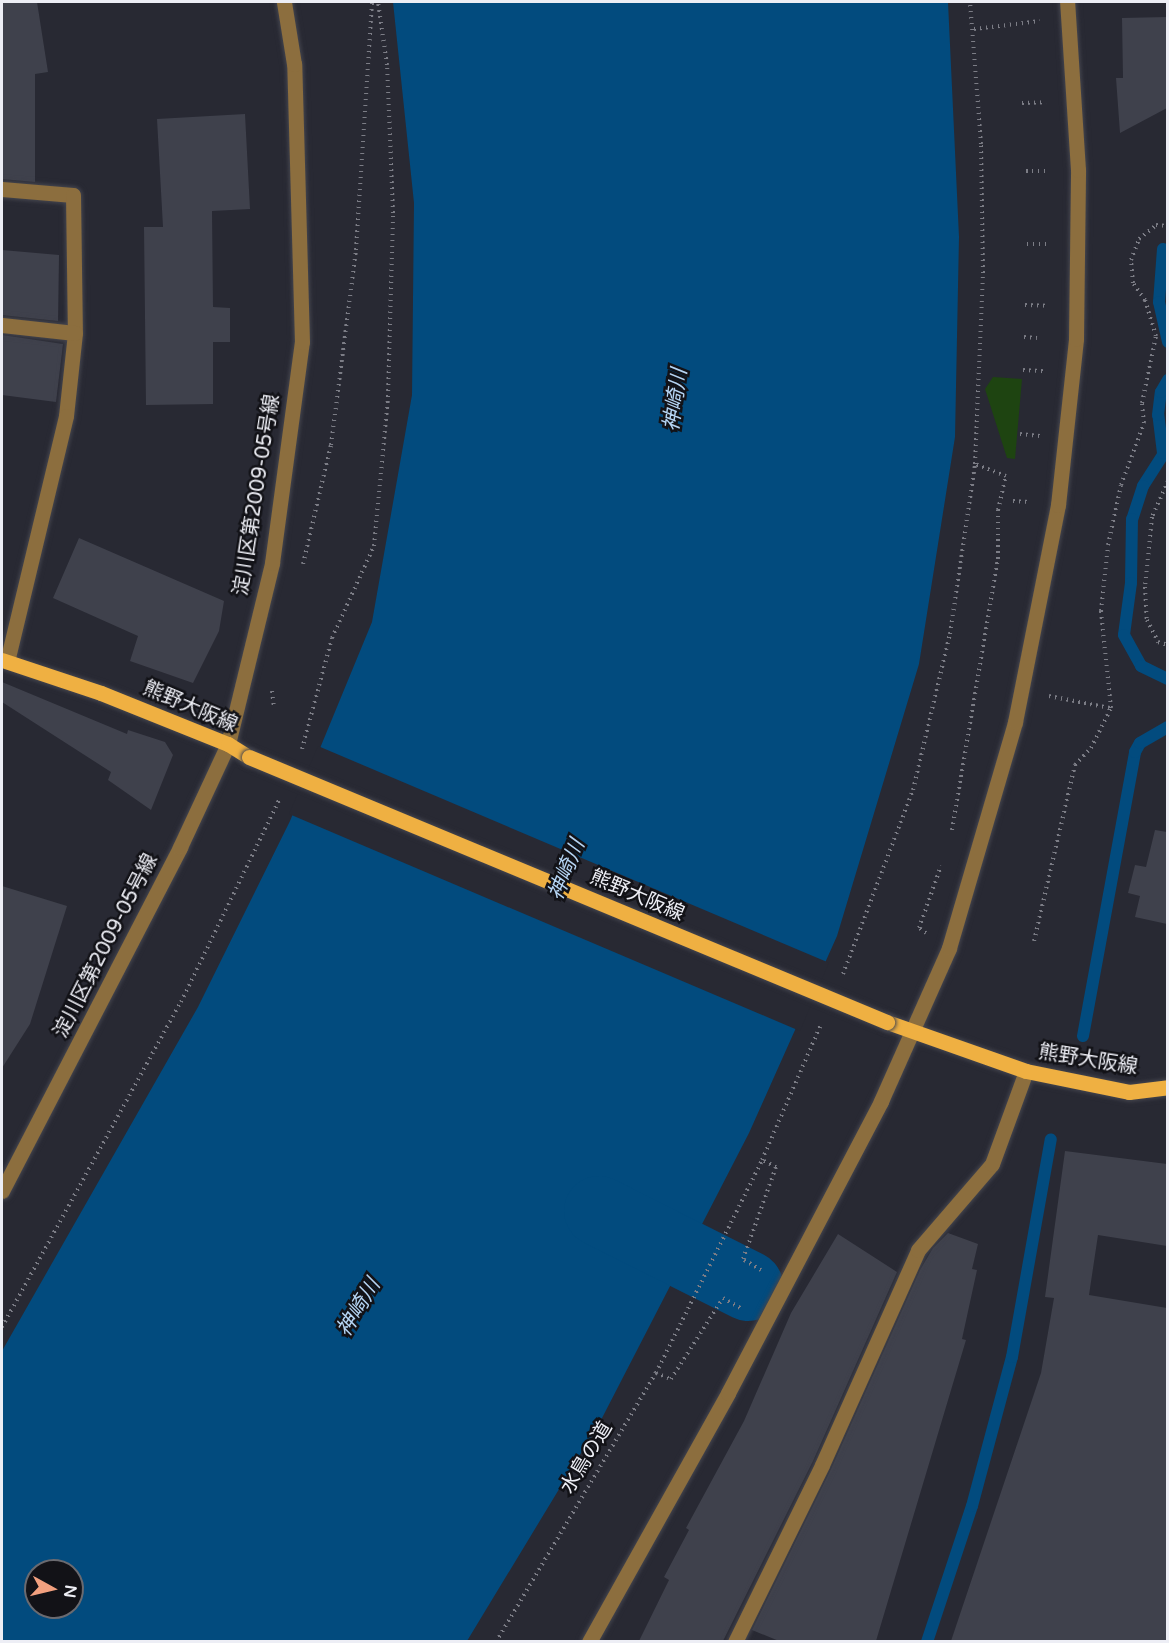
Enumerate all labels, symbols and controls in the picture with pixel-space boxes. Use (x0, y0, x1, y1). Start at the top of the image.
water label: 神崎川 (659, 367, 693, 433)
street label: 淀川区第2009-05号線 (229, 393, 285, 597)
street label: 熊野大阪線 (139, 676, 241, 738)
water label: 神崎川 (544, 836, 590, 904)
street label: 淀川区第2009-05号線 (49, 850, 163, 1042)
street label: 熊野大阪線 (586, 865, 688, 927)
street label: 熊野大阪線 (1037, 1040, 1139, 1080)
water label: 神崎川 (332, 1275, 386, 1341)
street label: 水鳥の道 (556, 1418, 618, 1498)
north arrow (24, 1559, 84, 1619)
text: N (59, 1583, 81, 1599)

